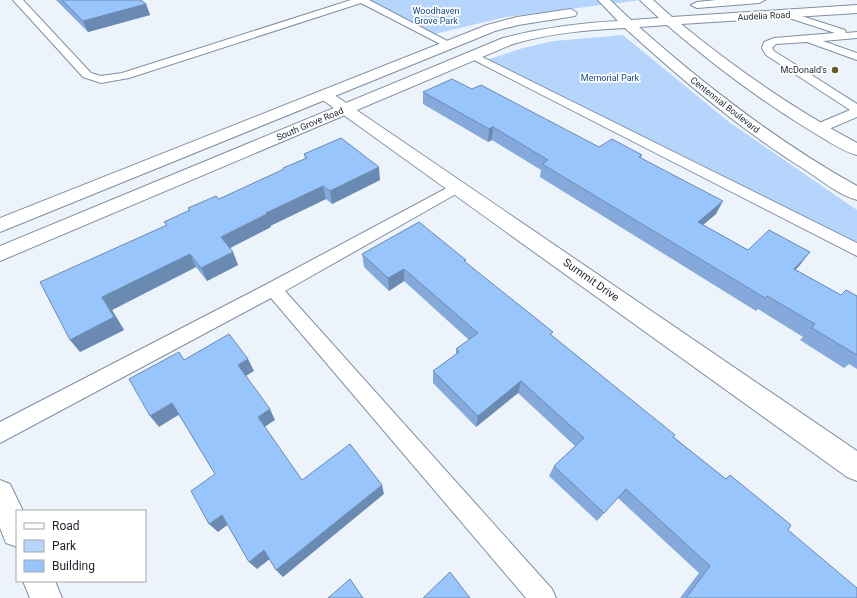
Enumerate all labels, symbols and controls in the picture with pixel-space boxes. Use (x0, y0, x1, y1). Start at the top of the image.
park label: Woodhaven Grove Park (412, 6, 460, 26)
street label: Audelia Road (737, 10, 791, 22)
place label: McDonald's (780, 65, 827, 75)
marker: McDonald's (830, 65, 840, 75)
park label: Memorial Park (581, 73, 640, 83)
street label: Centennial Boulevard (689, 75, 761, 135)
street label: South Grove Road (275, 105, 345, 143)
street label: Summit Drive (560, 256, 622, 304)
legend (16, 510, 146, 582)
text: Road (52, 519, 80, 533)
text: Park (52, 539, 77, 553)
text: Building (52, 559, 95, 573)

